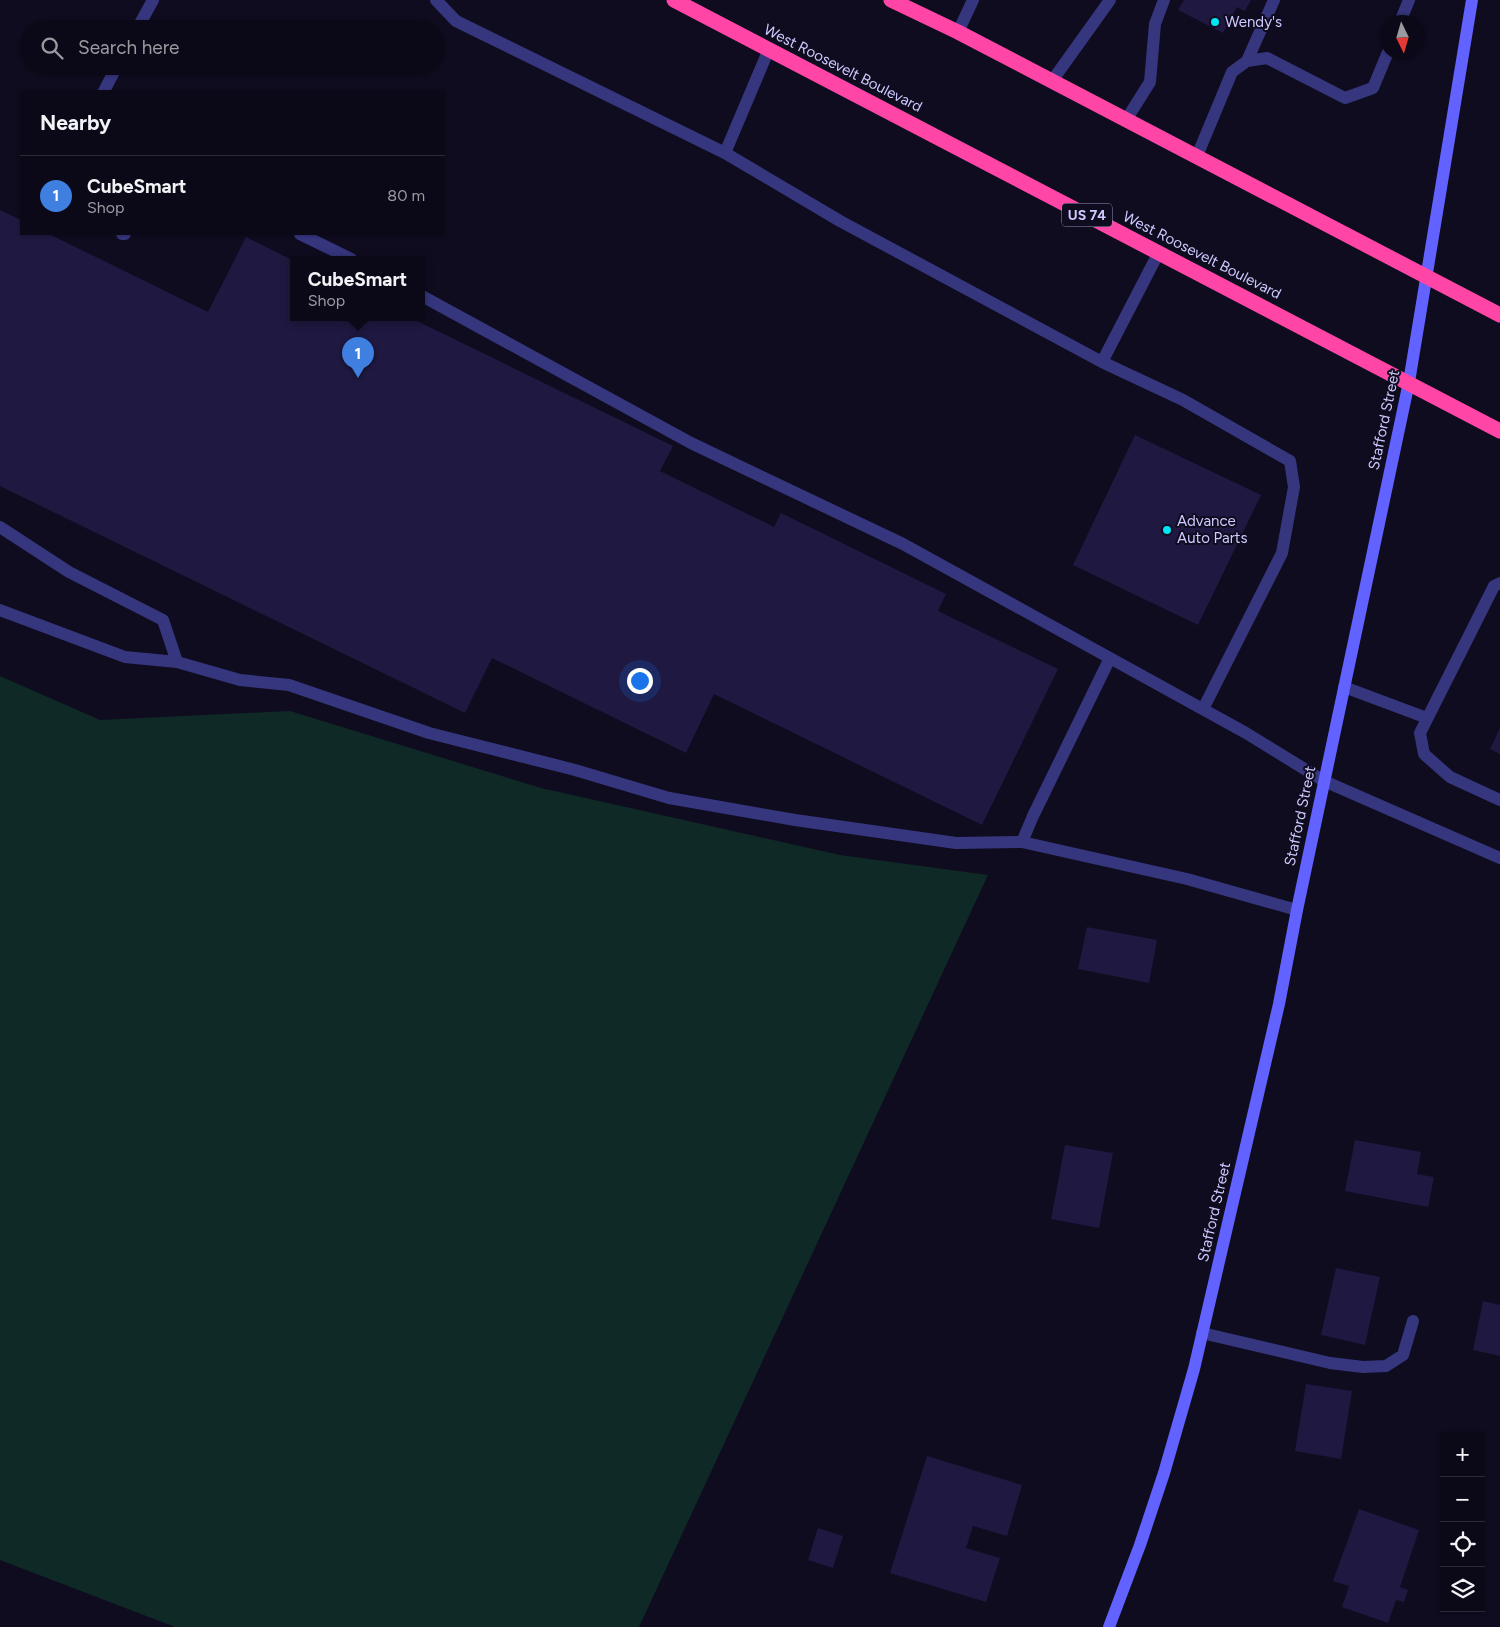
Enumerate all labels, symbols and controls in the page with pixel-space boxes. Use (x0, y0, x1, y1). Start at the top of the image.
place label: Wendy's (1225, 13, 1282, 31)
north arrow (1380, 15, 1425, 60)
marker: Wendy's (1209, 16, 1221, 28)
search box (20, 20, 445, 75)
street label: West Roosevelt Boulevard (761, 20, 925, 116)
icon: search (38, 34, 66, 62)
text: Search here (78, 36, 180, 59)
text: Nearby (40, 110, 111, 135)
text: CubeSmart (87, 175, 186, 198)
text: 1 (53, 186, 59, 205)
text: 80 m (387, 186, 425, 205)
text: Shop (87, 198, 125, 217)
road number: US 74 (1062, 204, 1112, 226)
street label: West Roosevelt Boulevard (1120, 207, 1284, 303)
popup (290, 256, 425, 321)
text: CubeSmart (308, 268, 407, 291)
text: Shop (308, 291, 345, 310)
pin: 1 (342, 337, 374, 378)
street label: Stafford Street (1365, 368, 1403, 472)
place label: Advance Auto Parts (1177, 512, 1247, 547)
marker: Advance Auto Parts (1161, 524, 1173, 536)
your location (627, 668, 653, 694)
street label: Stafford Street (1281, 764, 1319, 868)
street label: Stafford Street (1194, 1160, 1234, 1264)
map controls (1440, 1432, 1485, 1612)
button: + (1440, 1432, 1485, 1477)
button: − (1440, 1477, 1485, 1522)
button: locate (1440, 1522, 1485, 1567)
button: layers (1440, 1567, 1485, 1612)

